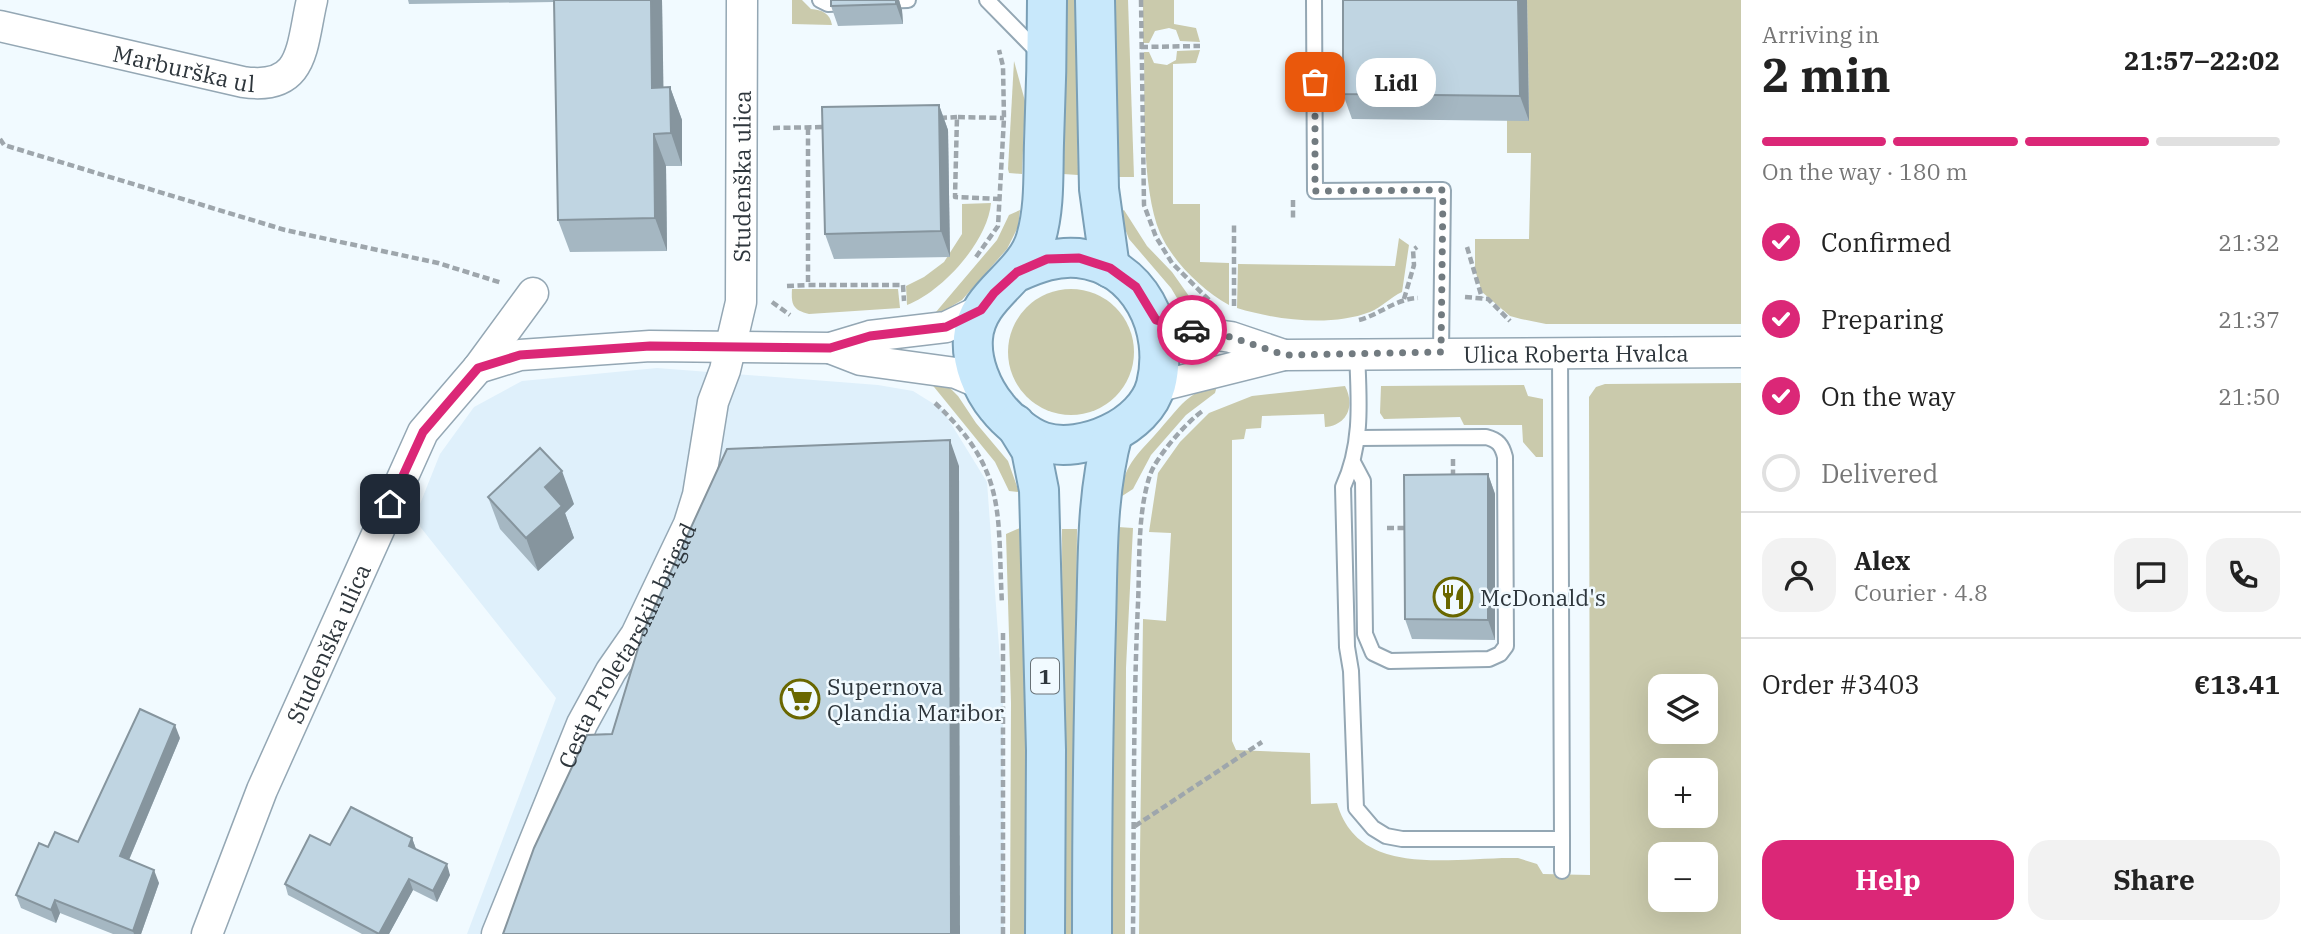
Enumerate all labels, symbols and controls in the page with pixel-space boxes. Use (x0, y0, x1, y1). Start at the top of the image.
text: Arriving in (1762, 19, 1879, 49)
street label: Marburška ul (110, 38, 256, 98)
text: 21:57–22:02 (2124, 43, 2280, 77)
text: 2 min (1762, 45, 1891, 105)
pin (1285, 52, 1345, 112)
callout: Lidl (1357, 57, 1438, 106)
icon: bag (1296, 63, 1334, 101)
text: Lidl (1374, 67, 1418, 97)
street label: Studenška ulica (726, 90, 757, 263)
text: On the way · 180 m (1762, 156, 1968, 186)
icon: check (1762, 223, 1800, 261)
text: Confirmed (1821, 225, 1952, 259)
text: 21:32 (2218, 227, 2280, 257)
courier (1157, 295, 1227, 365)
icon: check (1762, 300, 1800, 338)
text: Preparing (1821, 302, 1943, 336)
text: 21:37 (2218, 304, 2280, 334)
icon: car (1173, 311, 1211, 349)
street label: Ulica Roberta Hvalca (1463, 337, 1689, 369)
icon: check (1762, 377, 1800, 415)
text: On the way (1821, 379, 1955, 413)
text: 21:50 (2218, 381, 2280, 411)
text: Delivered (1821, 456, 1938, 490)
pin (360, 474, 420, 534)
icon: home (371, 485, 409, 523)
street label: Cesta Proletarskih brigad (551, 518, 703, 773)
button: person (1762, 538, 1836, 612)
button: chat (2114, 538, 2188, 612)
button: phone (2206, 538, 2280, 612)
text: Alex (1854, 543, 1910, 577)
street label: Studenška ulica (279, 559, 377, 728)
restaurant icon: McDonald's (1432, 576, 1474, 618)
text: Courier · 4.8 (1854, 577, 1988, 607)
place label: McDonald's (1480, 582, 1606, 612)
road number: 1 (1031, 658, 1059, 694)
text: Order #3403 (1762, 667, 1920, 701)
text: €13.41 (2194, 667, 2280, 701)
place label: Supernova Qlandia Maribor (827, 671, 1004, 727)
map controls (1648, 674, 1718, 912)
button: layers (1648, 674, 1718, 744)
supermarket icon: Supernova Qlandia Maribor (779, 678, 821, 720)
button: + (1648, 758, 1718, 828)
button: Help (1762, 840, 2014, 920)
button: Share (2028, 840, 2280, 920)
button: − (1648, 842, 1718, 912)

